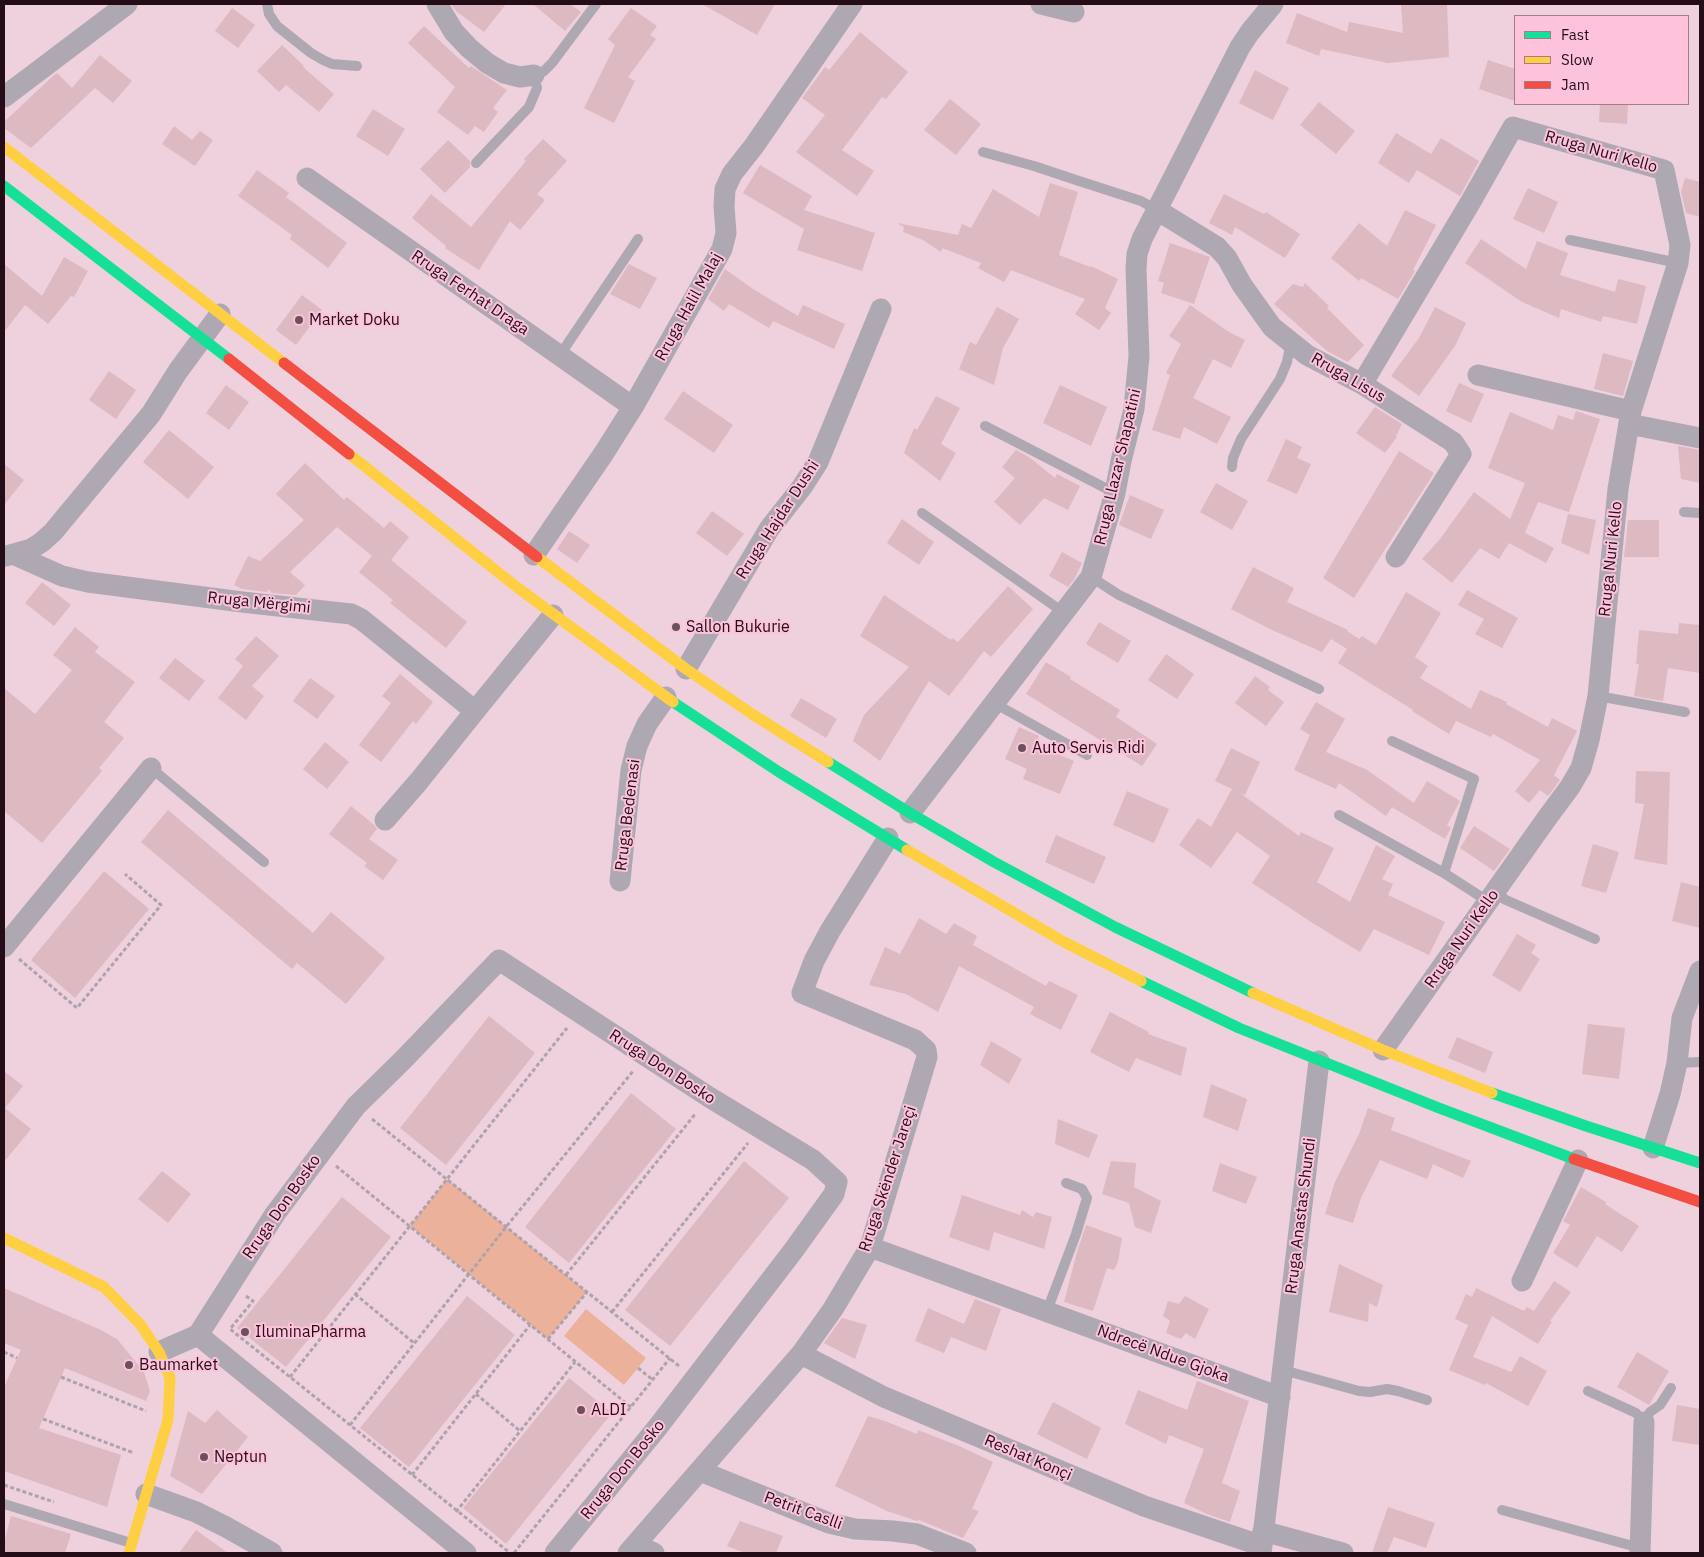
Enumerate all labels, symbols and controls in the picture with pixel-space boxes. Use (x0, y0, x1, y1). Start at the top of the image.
legend (1514, 15, 1689, 105)
text: Fast (1561, 25, 1589, 44)
text: Slow (1561, 50, 1594, 69)
text: Jam (1561, 75, 1590, 94)
street label: Rruga Nuri Kello (1543, 127, 1659, 177)
street label: Rruga Ferhat Draga (407, 246, 533, 340)
street label: Rruga Halil Malaj (651, 250, 727, 364)
place label: Market Doku (309, 310, 400, 330)
marker: Market Doku (293, 314, 305, 326)
street label: Rruga Lisus (1307, 349, 1389, 407)
street label: Rruga Llazar Shapatini (1091, 387, 1145, 547)
street label: Rruga Hajdar Dushi (732, 457, 824, 583)
street label: Rruga Nuri Kello (1595, 500, 1627, 618)
street label: Rruga Mërgimi (206, 588, 312, 618)
place label: Sallon Bukurie (686, 617, 790, 637)
marker: Sallon Bukurie (670, 621, 682, 633)
place label: Auto Servis Ridi (1032, 738, 1145, 758)
marker: Auto Servis Ridi (1016, 742, 1028, 754)
street label: Rruga Bedenasi (612, 758, 644, 872)
street label: Rruga Nuri Kello (1421, 886, 1503, 992)
street label: Rruga Don Bosko (605, 1026, 719, 1108)
street label: Rruga Skënder Jareçi (855, 1104, 921, 1254)
street label: Rruga Anastas Shundi (1282, 1137, 1320, 1295)
street label: Rruga Don Bosko (239, 1151, 325, 1263)
street label: Ndrecë Ndue Gjoka (1094, 1321, 1232, 1387)
place label: IluminaPharma (255, 1322, 366, 1342)
marker: IluminaPharma (239, 1326, 251, 1338)
place label: Baumarket (139, 1355, 218, 1375)
marker: Baumarket (123, 1359, 135, 1371)
place label: ALDI (591, 1400, 626, 1420)
marker: ALDI (575, 1404, 587, 1416)
street label: Rruga Don Bosko (577, 1416, 669, 1524)
street label: Reshat Konçi (981, 1431, 1075, 1485)
place label: Neptun (214, 1447, 267, 1467)
marker: Neptun (198, 1451, 210, 1463)
street label: Petrit Caslli (761, 1488, 845, 1534)

